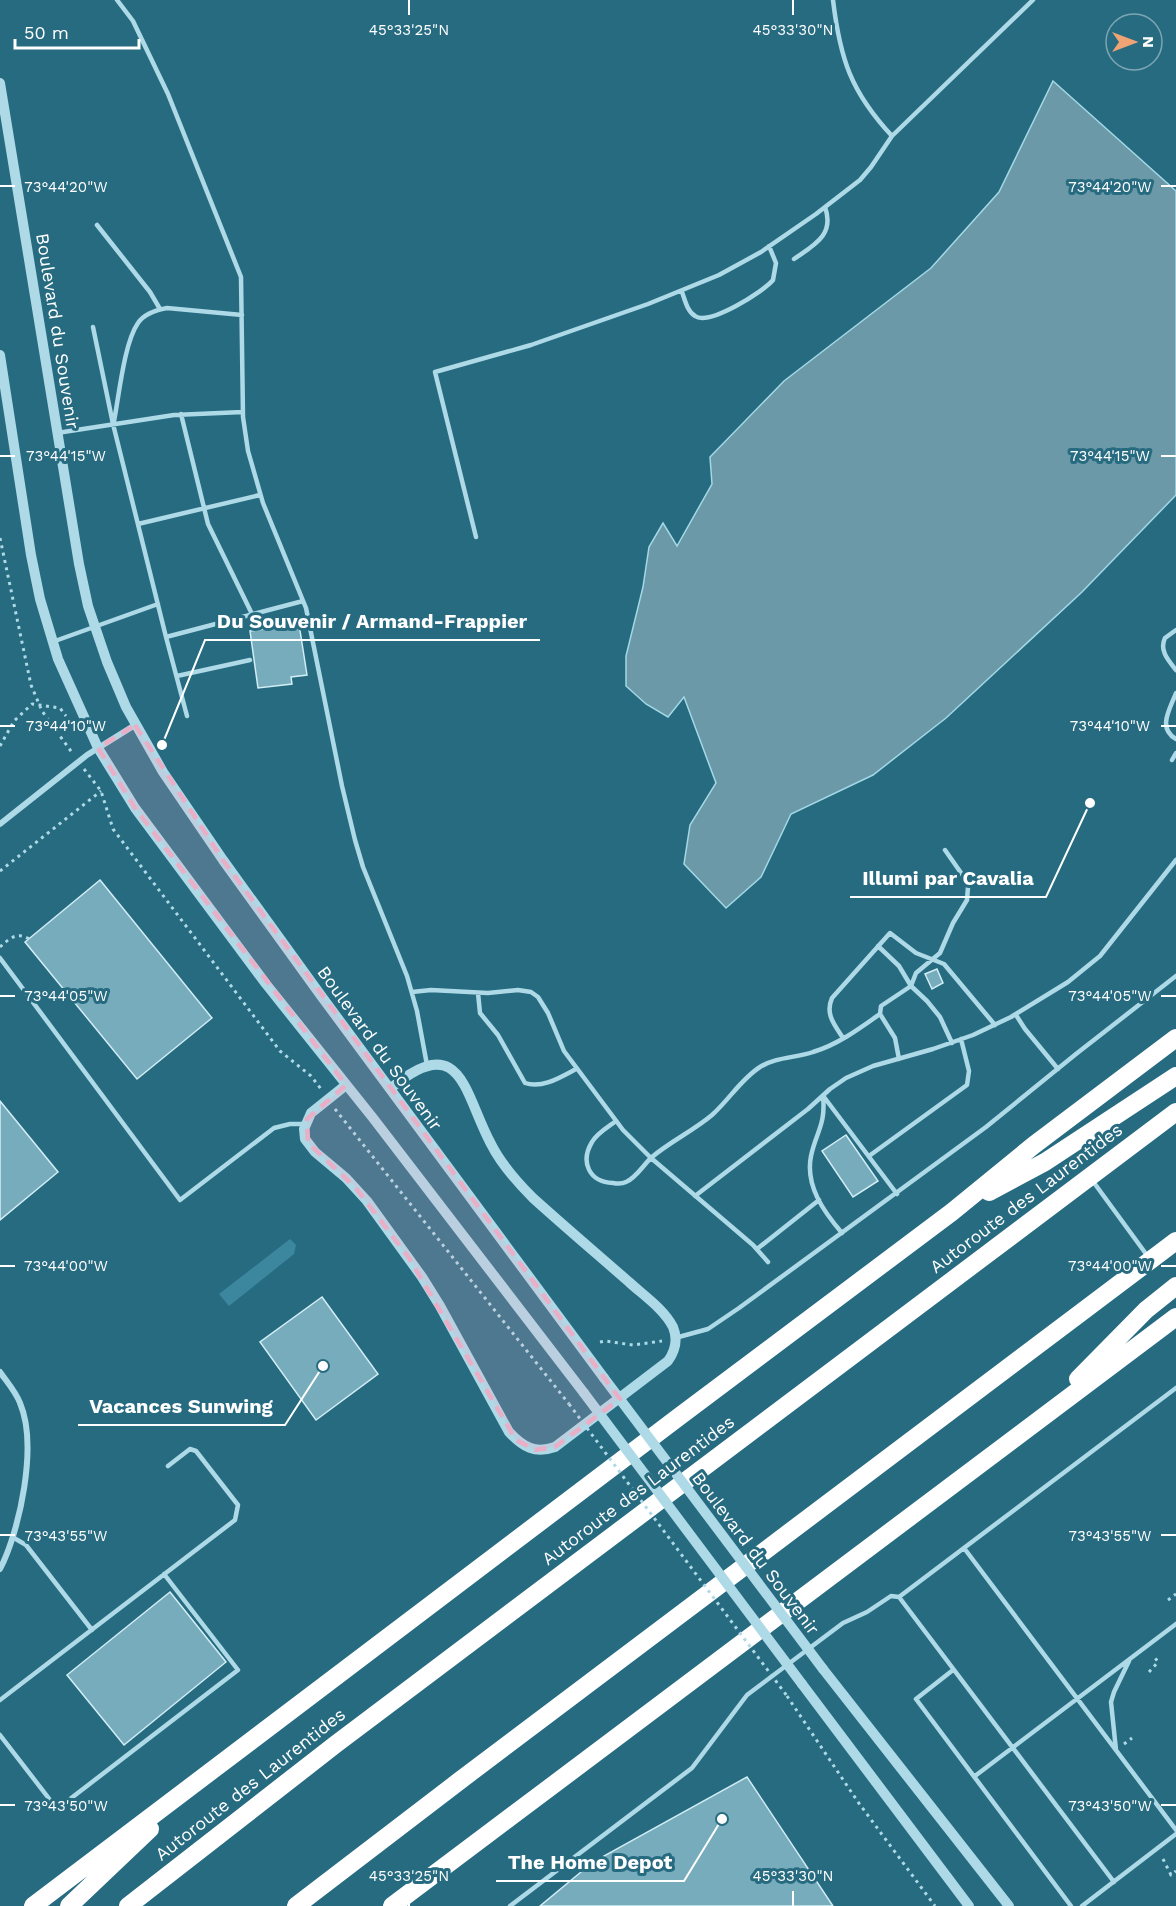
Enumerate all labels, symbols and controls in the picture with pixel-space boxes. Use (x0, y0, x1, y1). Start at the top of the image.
scale bar (15, 12, 140, 50)
north arrow (1104, 12, 1164, 72)
text: 45°33'25"N (369, 21, 449, 39)
text: 45°33'30"N (753, 21, 833, 39)
text: 50 m (24, 22, 69, 43)
text: N (1139, 36, 1158, 48)
text: 73°44'20"W (24, 178, 108, 196)
text: 73°44'20"W (1068, 178, 1152, 196)
street label: Boulevard du Souvenir (32, 232, 84, 430)
text: 73°44'15"W (26, 447, 106, 465)
text: 73°44'15"W (1070, 447, 1150, 465)
callout: Du Souvenir / Armand-Frappier (205, 602, 540, 640)
text: Du Souvenir / Armand-Frappier (217, 609, 528, 633)
text: 73°44'10"W (26, 717, 106, 735)
text: 73°44'10"W (1070, 717, 1150, 735)
callout: Illumi par Cavalia (850, 859, 1046, 897)
text: Illumi par Cavalia (862, 866, 1034, 890)
street label: Boulevard du Souvenir (313, 962, 447, 1134)
text: 73°44'05"W (24, 987, 108, 1005)
text: 73°44'05"W (1068, 987, 1152, 1005)
street label: Autoroute des Laurentides (926, 1119, 1126, 1277)
text: 73°44'00"W (24, 1257, 108, 1275)
text: 73°44'00"W (1068, 1257, 1152, 1275)
callout: Vacances Sunwing (78, 1387, 285, 1425)
text: Vacances Sunwing (89, 1394, 274, 1418)
street label: Autoroute des Laurentides (538, 1411, 738, 1569)
street label: Boulevard du Souvenir (688, 1468, 824, 1638)
text: 73°43'55"W (24, 1527, 108, 1545)
text: 73°43'55"W (1068, 1527, 1152, 1545)
street label: Autoroute des Laurentides (151, 1703, 349, 1865)
text: 73°43'50"W (24, 1797, 108, 1815)
text: 73°43'50"W (1068, 1797, 1152, 1815)
callout: The Home Depot (496, 1843, 684, 1881)
text: The Home Depot (508, 1850, 673, 1874)
text: 45°33'25"N (369, 1867, 449, 1885)
text: 45°33'30"N (753, 1867, 833, 1885)

